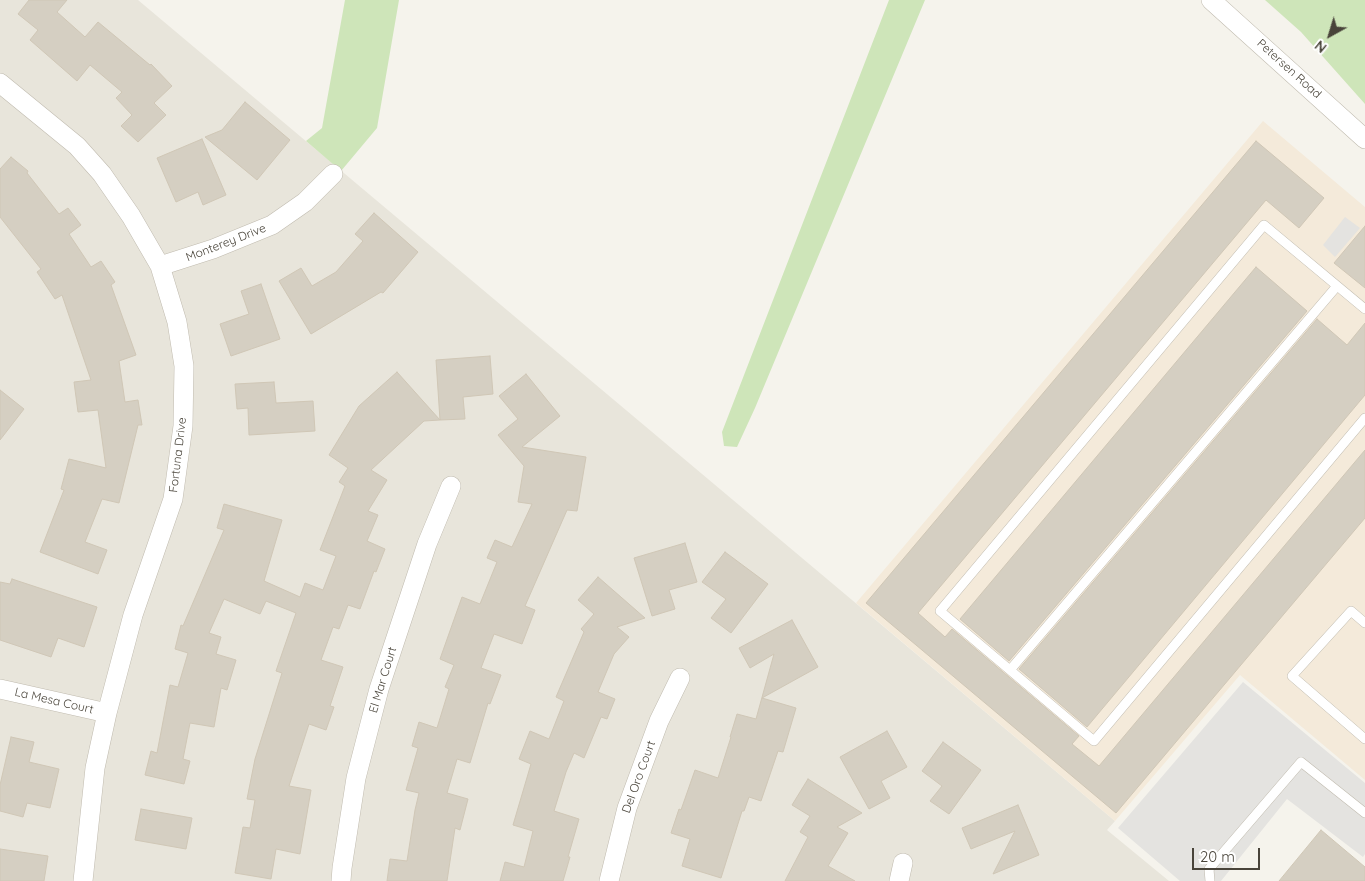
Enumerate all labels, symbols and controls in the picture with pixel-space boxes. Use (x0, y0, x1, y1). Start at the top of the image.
north arrow (1305, 10, 1355, 60)
street label: Petersen Road (1254, 36, 1324, 102)
text: N (1311, 36, 1330, 57)
street label: Monterey Drive (184, 221, 268, 265)
street label: Fortuna Drive (166, 417, 190, 493)
street label: El Mar Court (366, 645, 400, 715)
street label: La Mesa Court (13, 685, 95, 717)
street label: Del Oro Court (619, 739, 659, 815)
scale bar (1195, 838, 1262, 870)
text: 20 m (1200, 847, 1235, 866)

